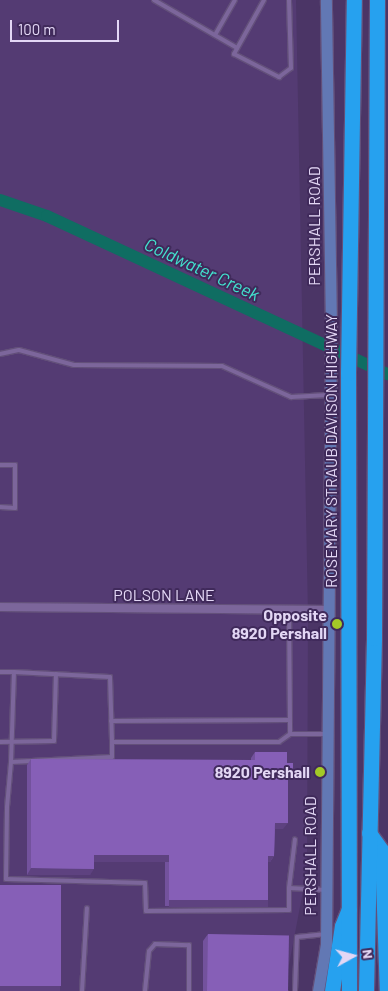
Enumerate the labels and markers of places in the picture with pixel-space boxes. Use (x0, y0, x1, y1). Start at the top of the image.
place label: Opposite 8920 Pershall (232, 605, 327, 643)
marker: Opposite 8920 Pershall (331, 618, 343, 630)
place label: 8920 Pershall (215, 762, 310, 782)
marker: 8920 Pershall (314, 766, 326, 778)

